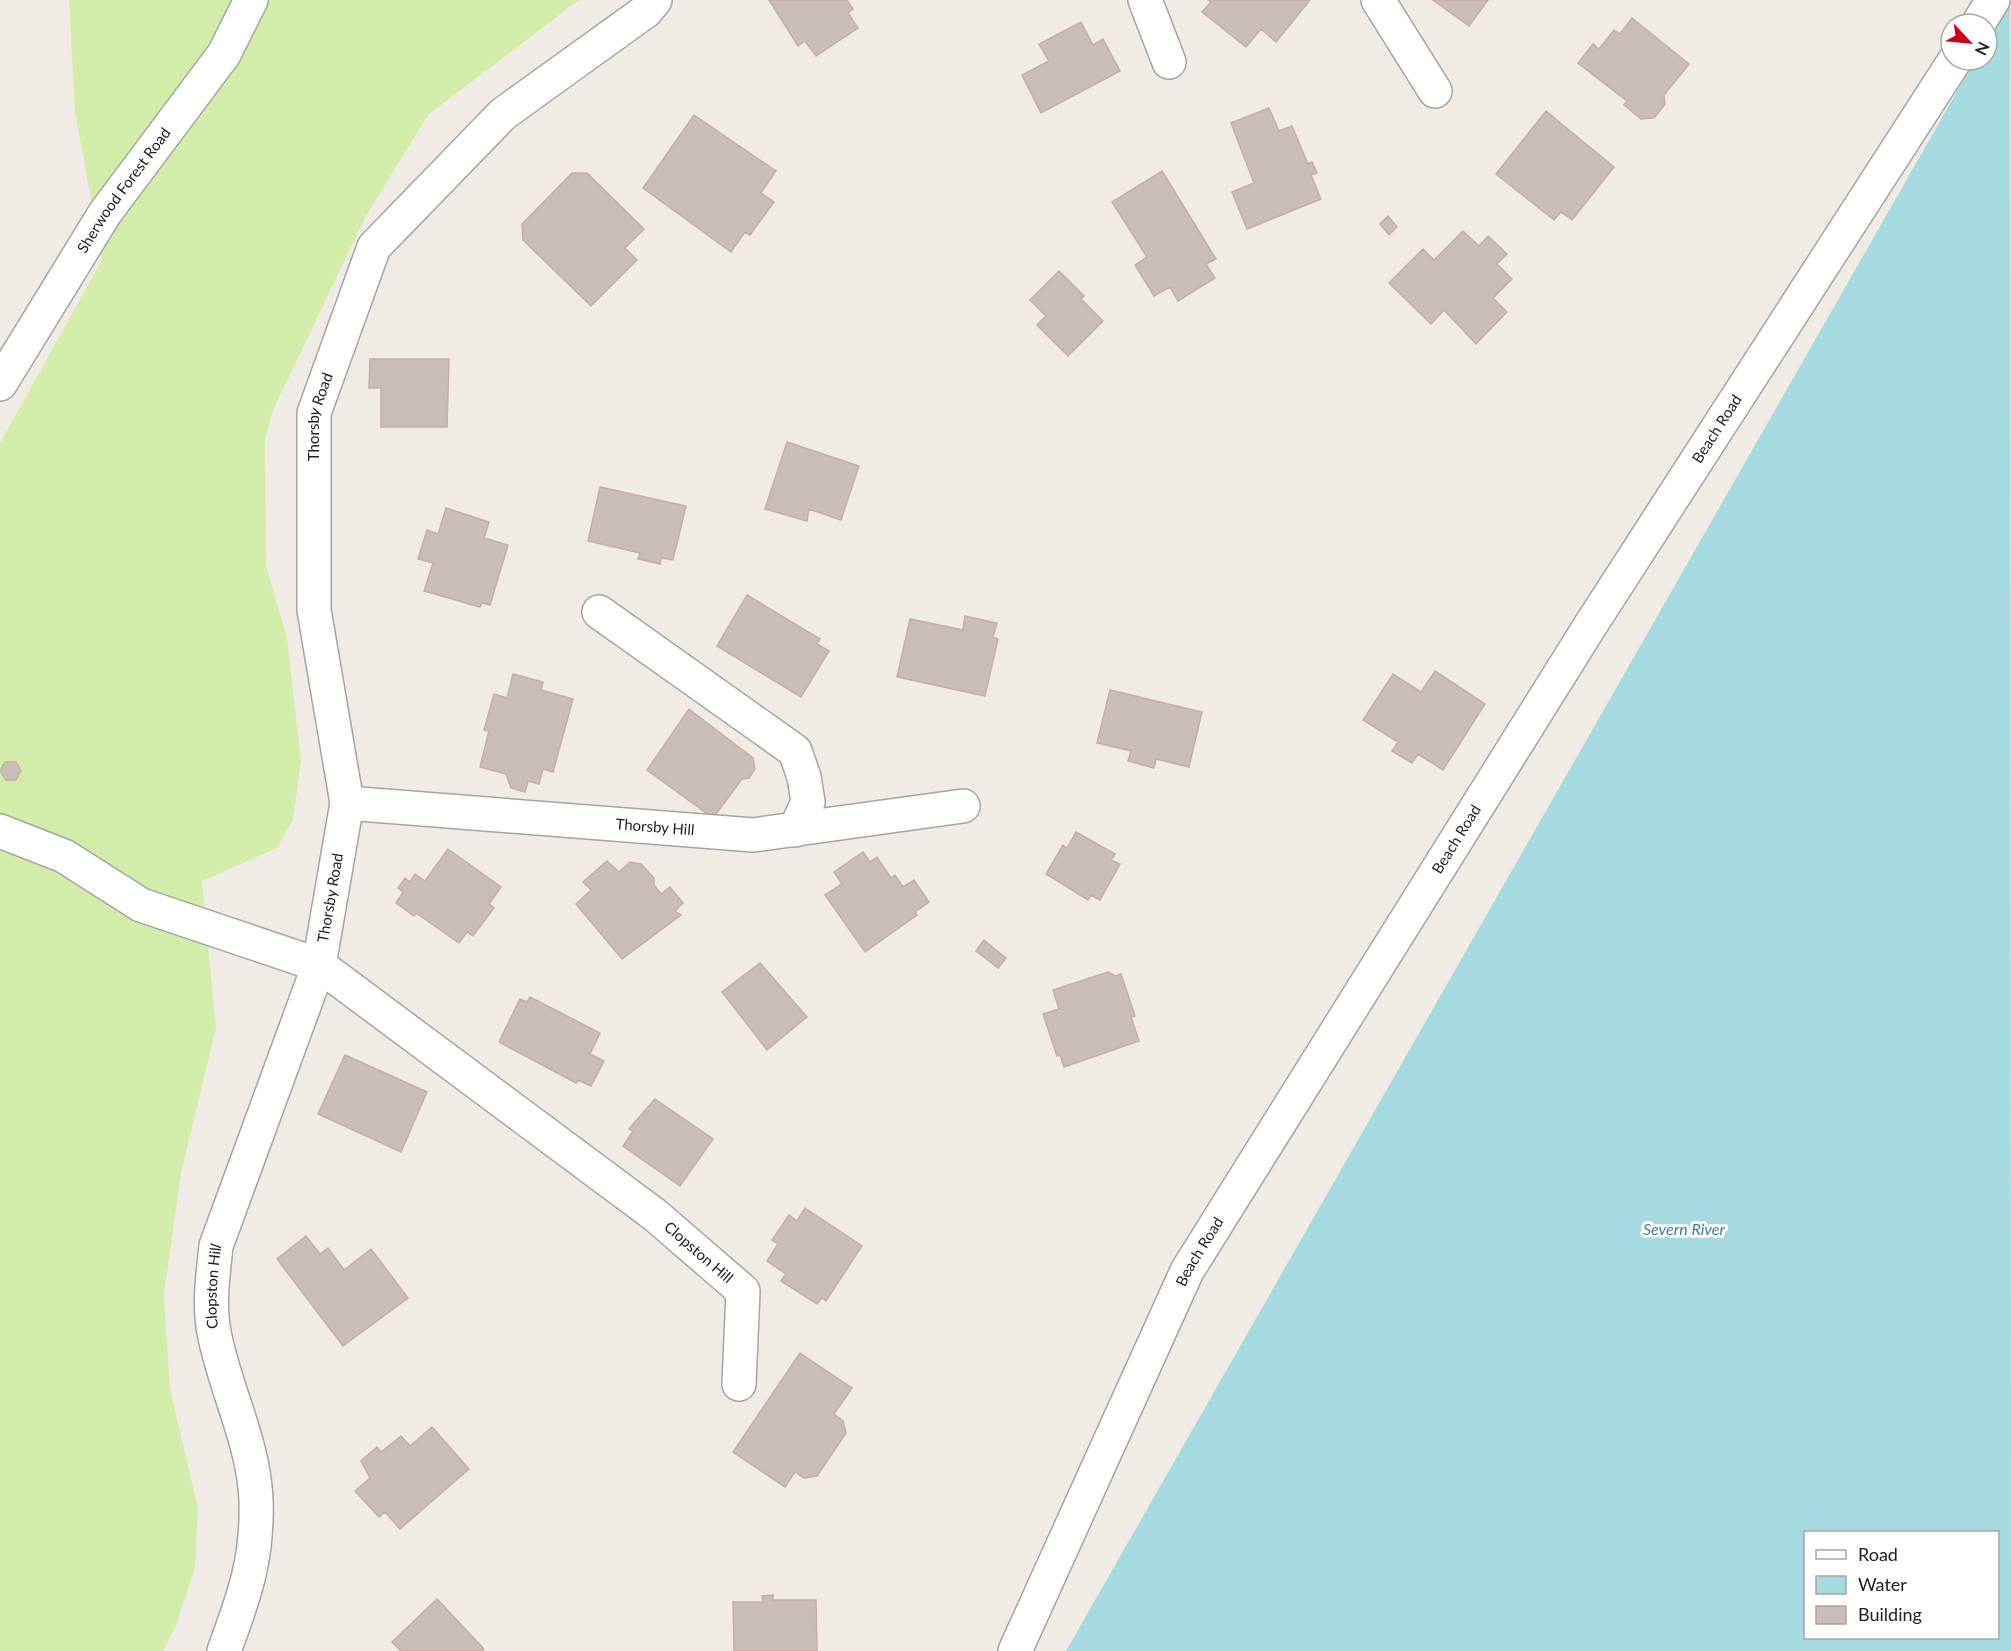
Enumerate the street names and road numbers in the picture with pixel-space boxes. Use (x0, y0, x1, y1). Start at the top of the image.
street label: Sherwood Forest Road (73, 124, 174, 256)
street label: Thorsby Road (304, 370, 336, 461)
street label: Beach Road (1688, 391, 1745, 466)
street label: Beach Road (1428, 801, 1484, 877)
street label: Thorsby Hill (615, 814, 695, 838)
street label: Thorsby Road (313, 852, 346, 944)
street label: Beach Road (1171, 1213, 1226, 1289)
street label: Clopston Hill (661, 1217, 737, 1286)
street label: Clopston Hill (201, 1241, 224, 1330)

